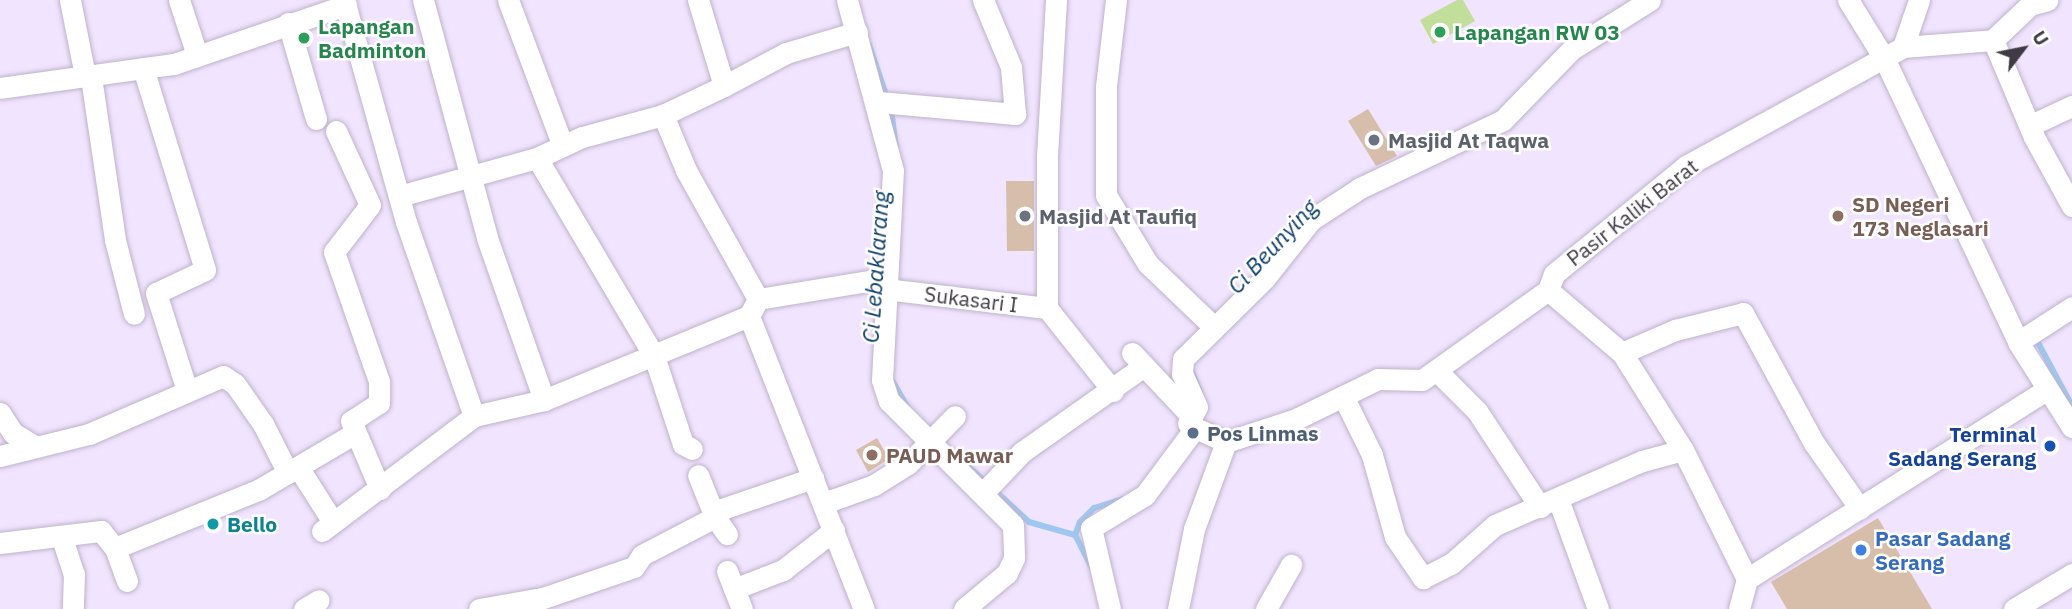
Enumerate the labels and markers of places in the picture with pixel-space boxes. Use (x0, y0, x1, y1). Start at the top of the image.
place label: Lapangan Badminton (318, 13, 426, 63)
place label: Lapangan RW 03 (1454, 19, 1620, 45)
marker: Lapangan RW 03 (1432, 24, 1448, 40)
marker: Lapangan Badminton (296, 30, 312, 46)
place label: Masjid At Taqwa (1388, 127, 1549, 153)
marker: Masjid At Taqwa (1366, 132, 1382, 148)
place label: SD Negeri 173 Neglasari (1852, 191, 1989, 241)
place label: Masjid At Taufiq (1039, 203, 1197, 229)
marker: Masjid At Taufiq (1017, 208, 1033, 224)
marker: SD Negeri 173 Neglasari (1830, 208, 1846, 224)
place label: Pos Linmas (1207, 420, 1319, 446)
place label: Terminal Sadang Serang (1888, 421, 2036, 471)
marker: Pos Linmas (1185, 425, 1201, 441)
marker: Terminal Sadang Serang (2042, 438, 2058, 454)
place label: PAUD Mawar (886, 442, 1013, 468)
marker: PAUD Mawar (864, 447, 880, 463)
place label: Bello (227, 511, 277, 537)
marker: Bello (205, 516, 221, 532)
place label: Pasar Sadang Serang (1875, 525, 2010, 575)
marker: Pasar Sadang Serang (1853, 542, 1869, 558)

